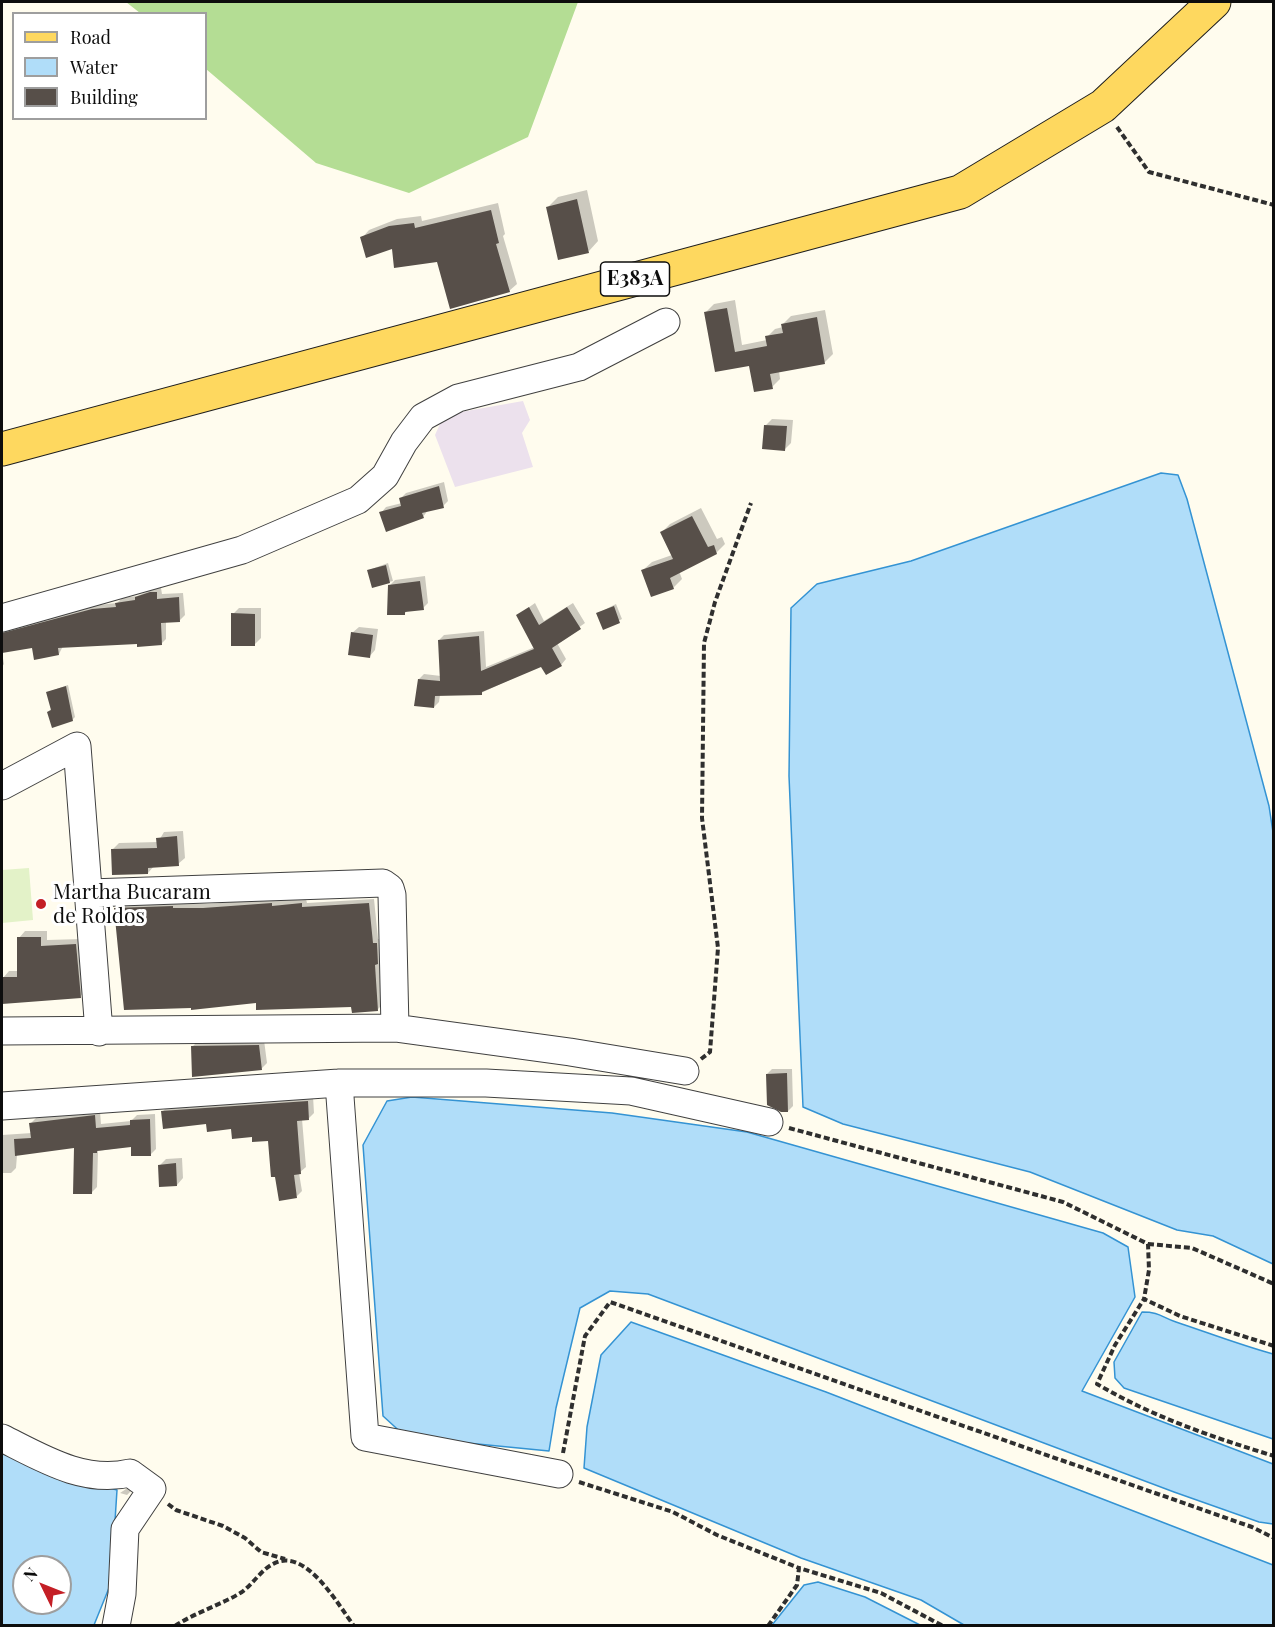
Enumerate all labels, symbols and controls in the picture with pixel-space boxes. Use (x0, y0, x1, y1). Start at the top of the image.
legend (12, 12, 207, 120)
text: Road (70, 25, 111, 49)
text: Water (70, 55, 118, 79)
text: Building (70, 85, 138, 109)
road number: E383A (600, 262, 670, 296)
place label: Martha Bucaram de Roldos (53, 879, 211, 929)
marker: Martha Bucaram de Roldos (34, 897, 48, 911)
north arrow (12, 1555, 72, 1615)
text: N (18, 1562, 42, 1585)

